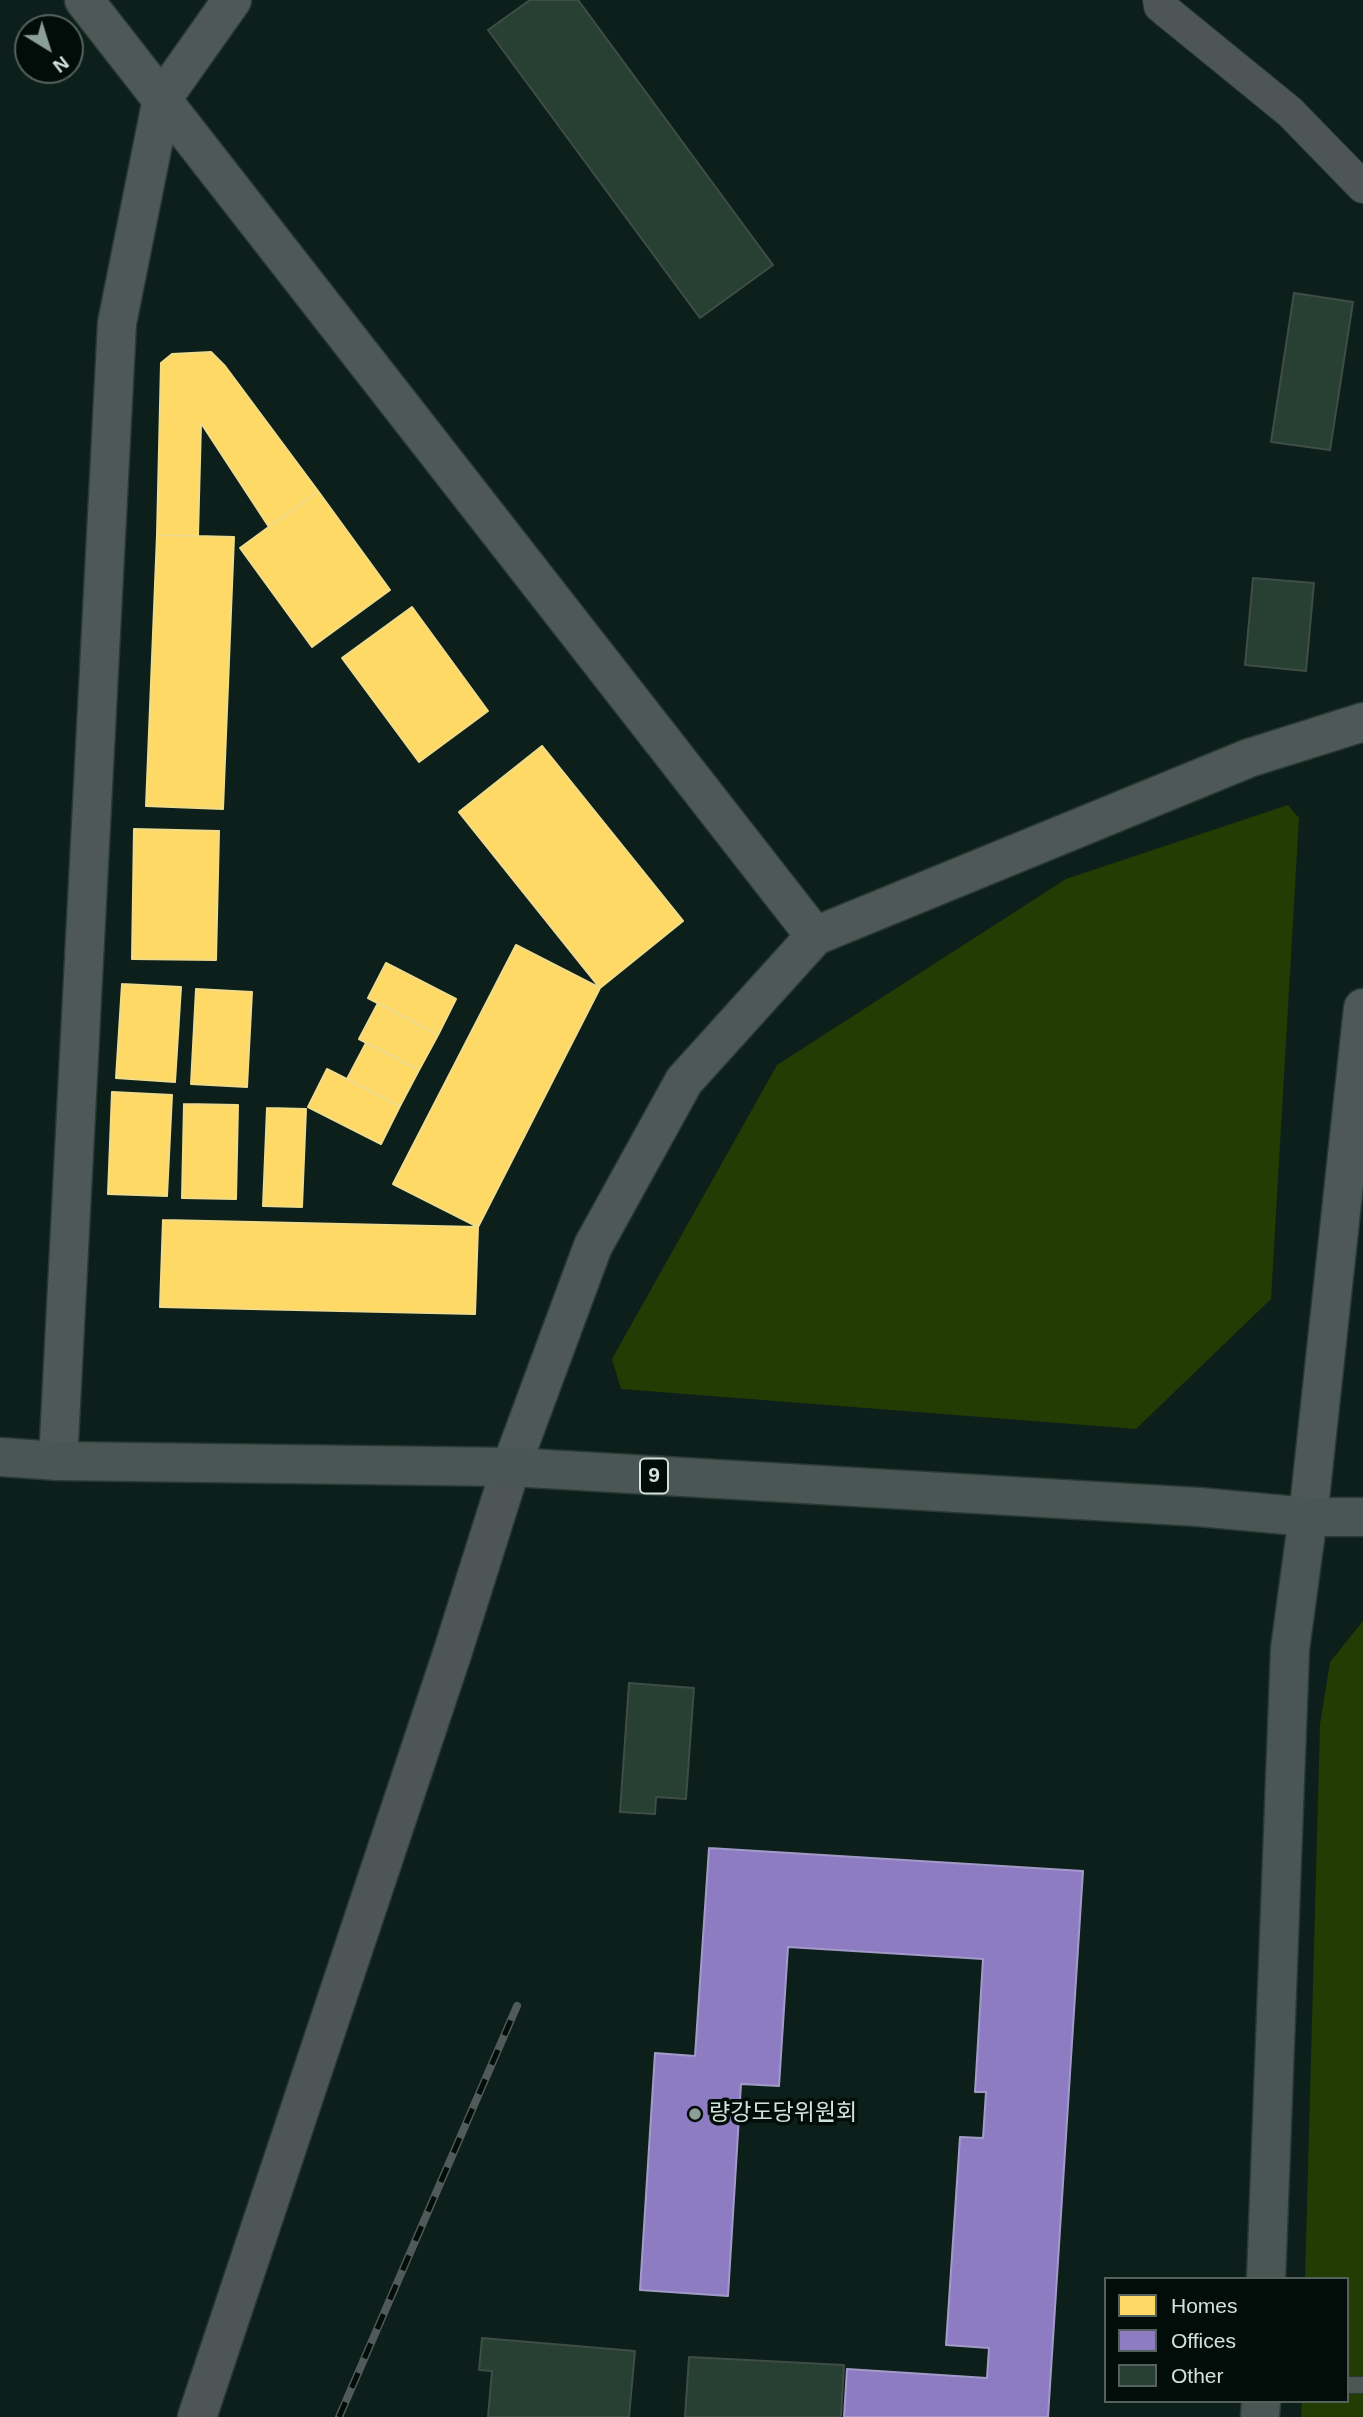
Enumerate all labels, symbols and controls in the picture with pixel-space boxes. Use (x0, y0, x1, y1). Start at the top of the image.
north arrow (14, 14, 84, 84)
text: N (49, 52, 73, 77)
road number: 9 (640, 1458, 668, 1494)
place label: 량강도당위원회 (709, 2100, 857, 2128)
marker: 량강도당위원회 (687, 2106, 703, 2122)
legend (1104, 2277, 1349, 2403)
text: Homes (1171, 2294, 1238, 2317)
text: Offices (1171, 2329, 1236, 2352)
text: Other (1171, 2364, 1224, 2387)

